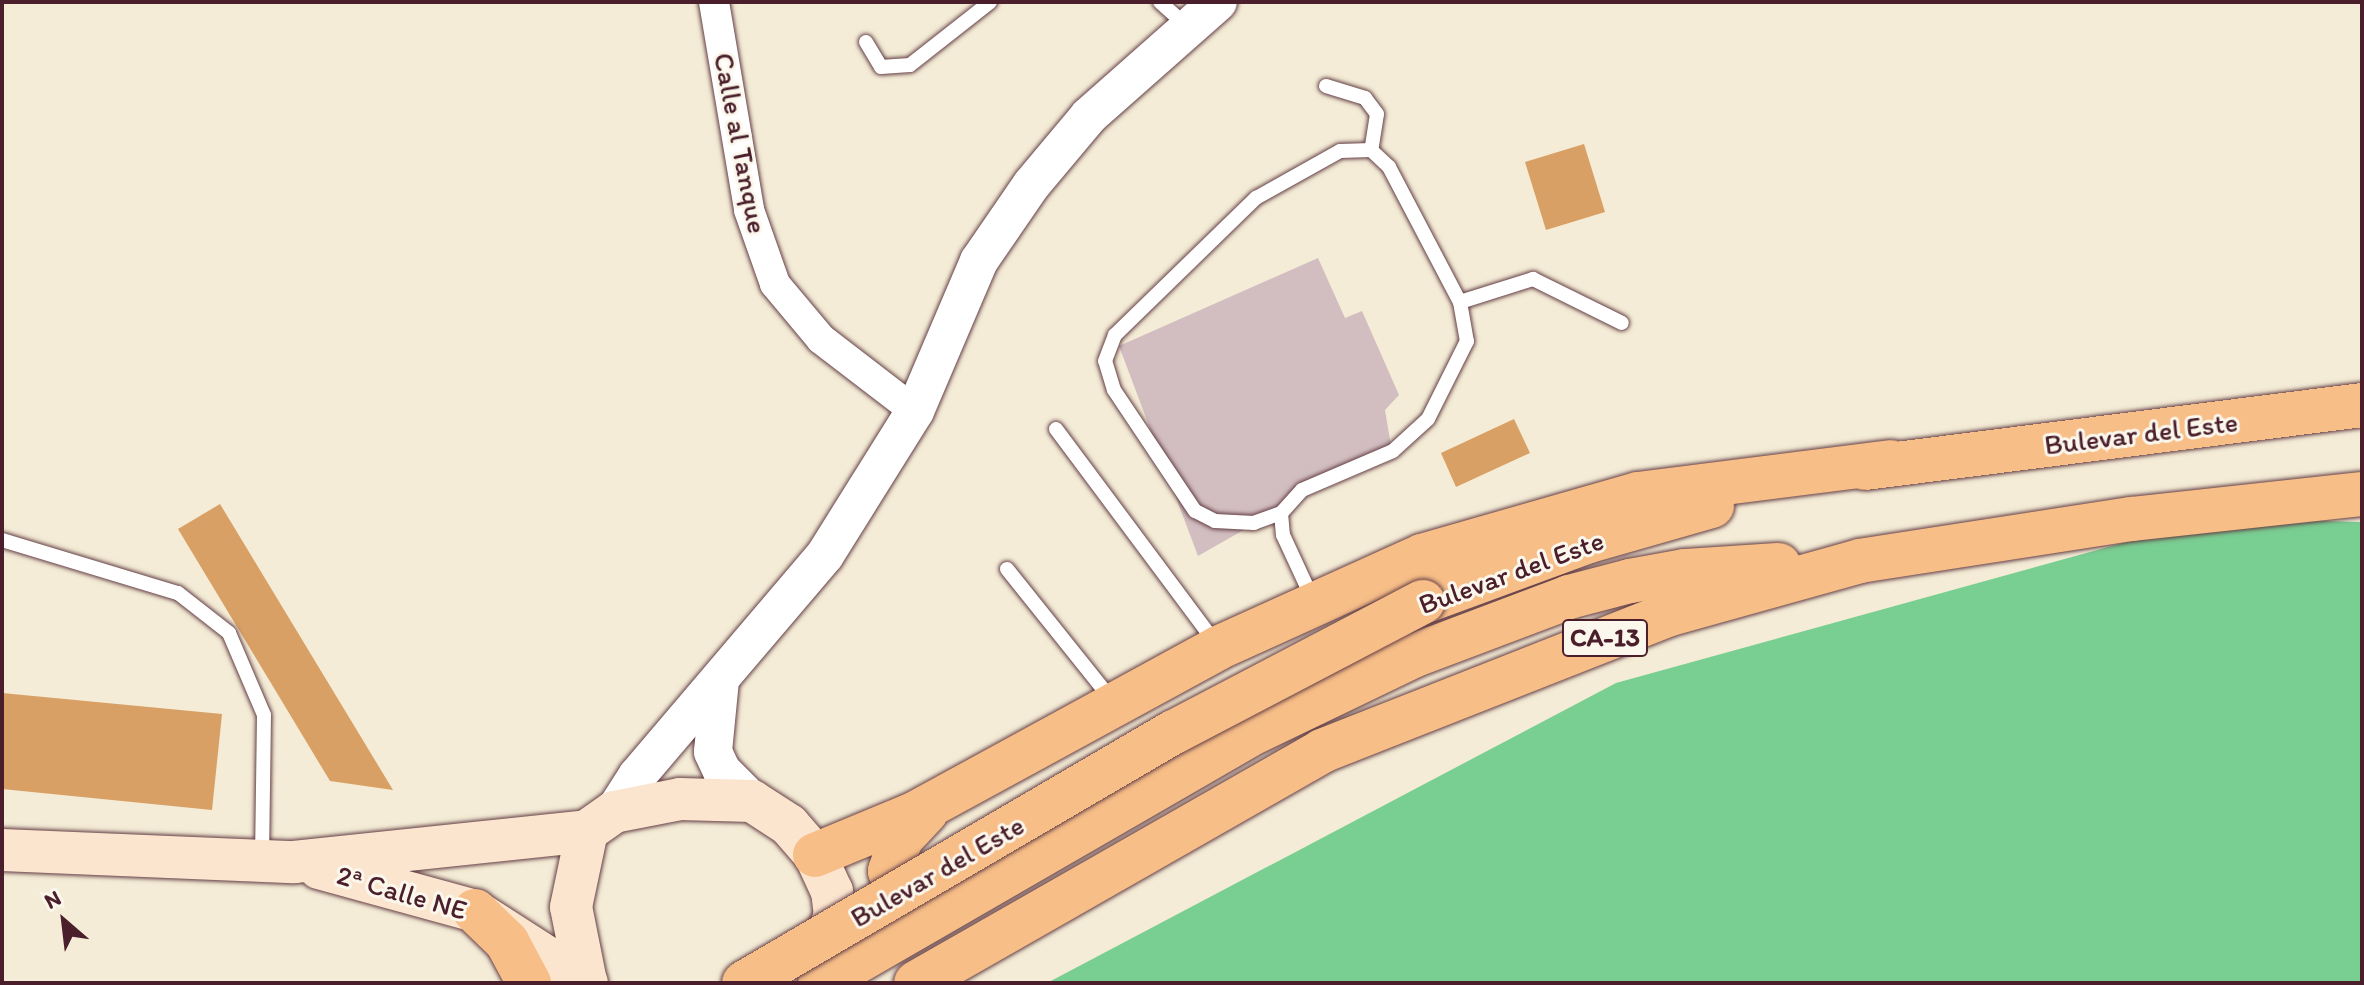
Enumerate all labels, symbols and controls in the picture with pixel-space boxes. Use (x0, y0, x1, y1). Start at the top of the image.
street label: Calle al Tanque (707, 50, 775, 236)
street label: Bulevar del Este (2043, 404, 2239, 462)
street label: Bulevar del Este (1414, 523, 1608, 621)
road number: CA-13 (1561, 616, 1649, 660)
street label: Bulevar del Este (844, 808, 1030, 934)
street label: 2ª Calle NE (333, 857, 471, 927)
north arrow (24, 881, 104, 961)
text: N (40, 884, 65, 915)

